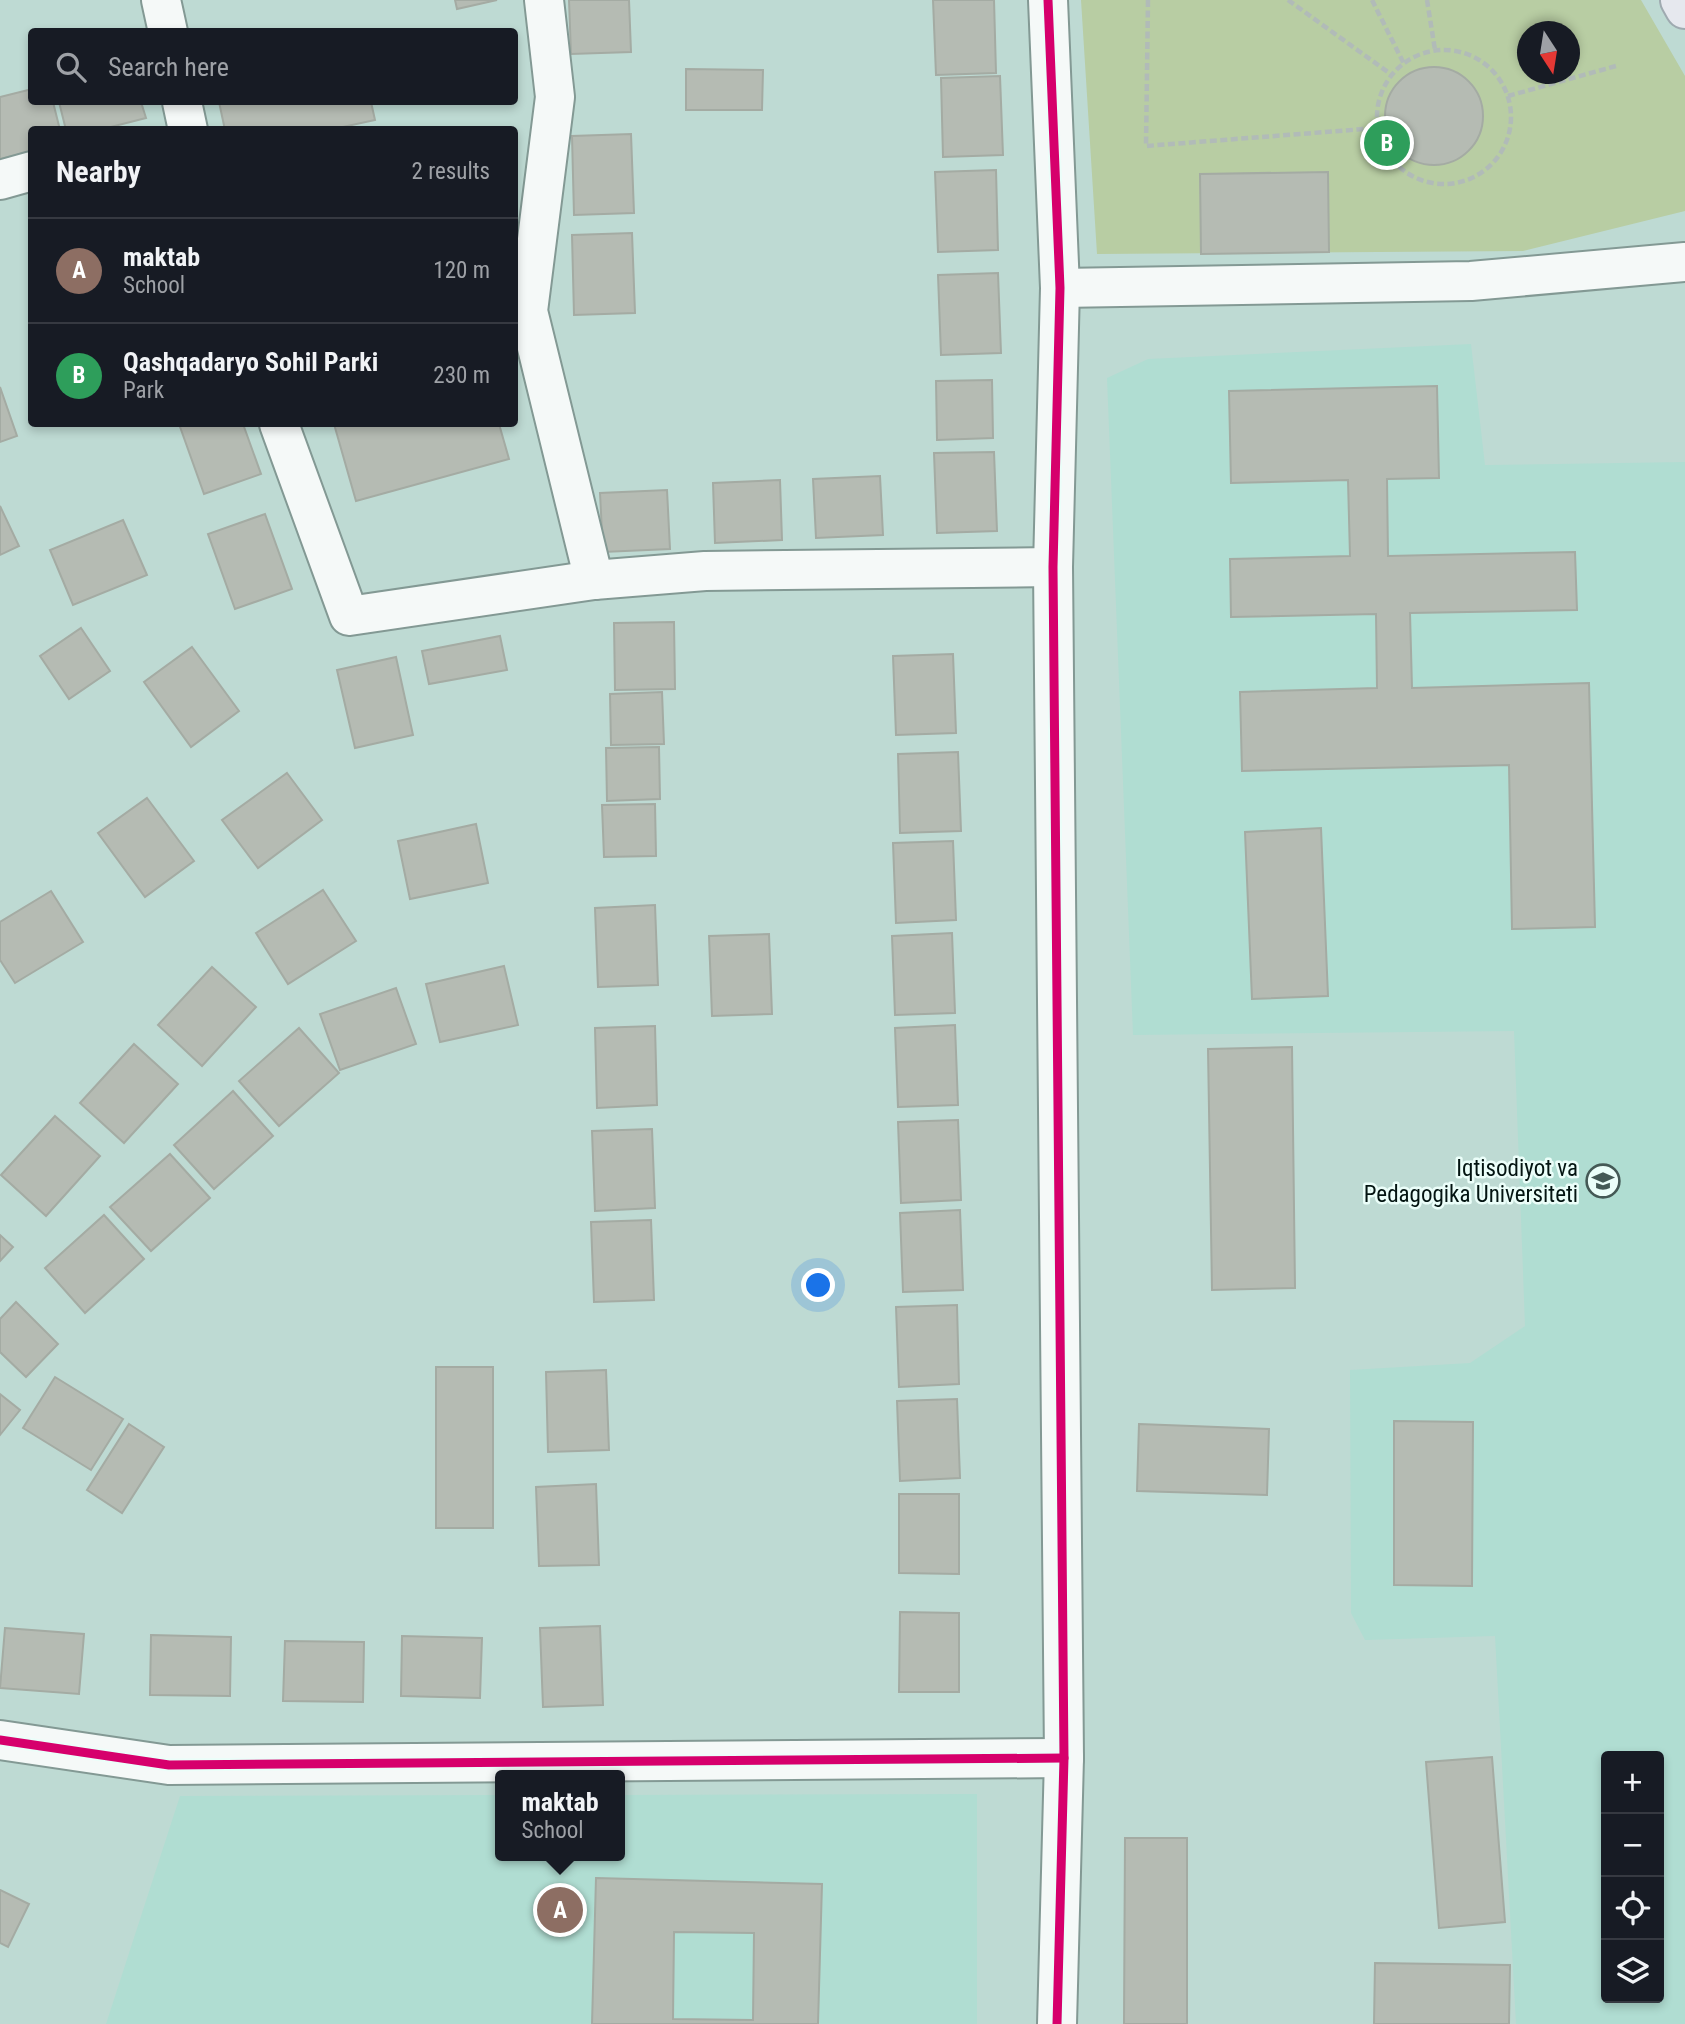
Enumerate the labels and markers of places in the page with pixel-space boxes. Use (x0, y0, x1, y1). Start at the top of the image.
pin: B (1364, 117, 1410, 169)
place label: Iqtisodiyot va Pedagogika Universiteti (1364, 1155, 1578, 1208)
school or university icon: Iqtisodiyot va Pedagogika Universiteti (1584, 1162, 1622, 1200)
pin: A (537, 1884, 583, 1936)

